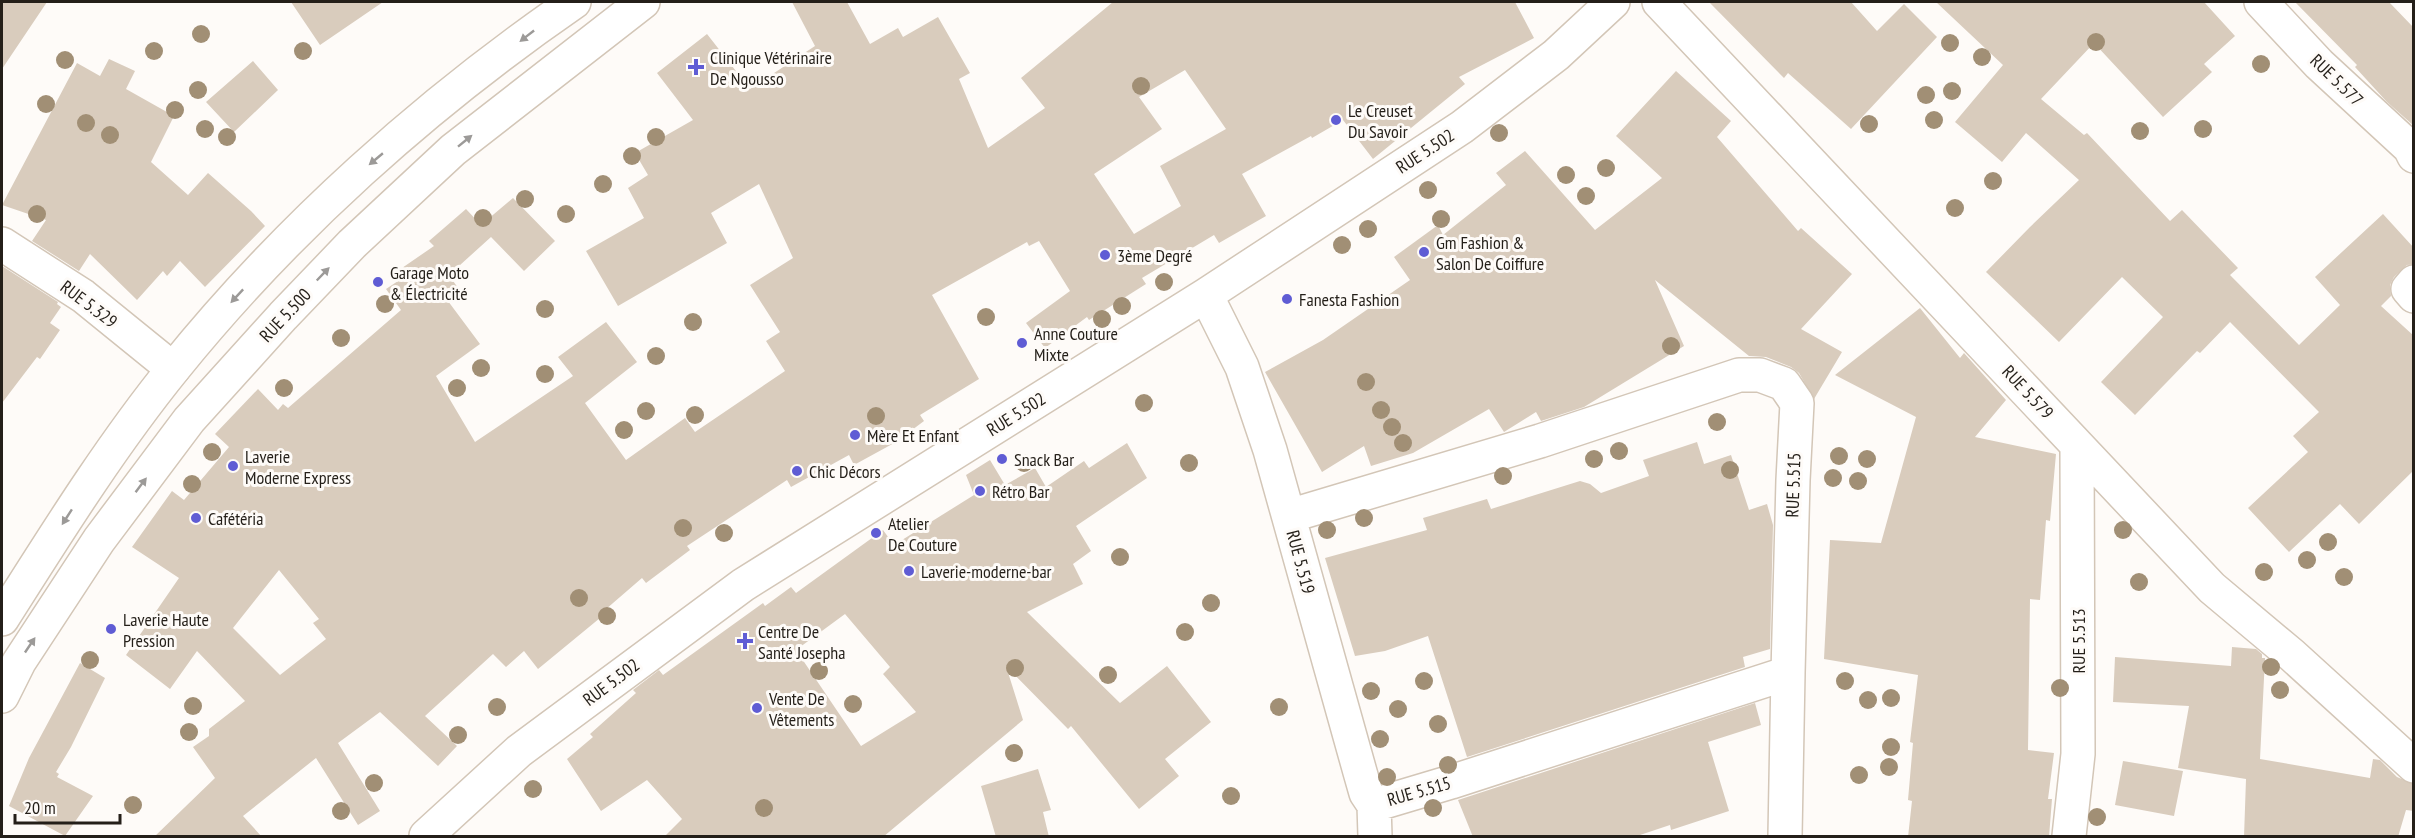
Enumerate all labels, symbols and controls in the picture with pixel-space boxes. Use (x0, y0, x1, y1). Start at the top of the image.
one-way arrow (519, 29, 535, 42)
place label: Clinique Vétérinaire De Ngousso (710, 46, 832, 90)
street label: RUE 5.577 (2306, 49, 2368, 111)
marker: Clinique Vétérinaire De Ngousso (687, 58, 705, 76)
place label: Le Creuset Du Savoir (1348, 99, 1413, 143)
marker: Le Creuset Du Savoir (1329, 113, 1343, 127)
street label: RUE 5.502 (1391, 124, 1459, 178)
one-way arrow (457, 134, 473, 147)
one-way arrow (369, 152, 384, 165)
place label: Gm Fashion & Salon De Coiffure (1436, 231, 1544, 275)
place label: 3ème Degré (1117, 244, 1192, 267)
marker: Gm Fashion & Salon De Coiffure (1417, 245, 1431, 259)
marker: 3ème Degré (1098, 248, 1112, 262)
place label: Garage Moto & Électricité (390, 261, 469, 305)
one-way arrow (316, 267, 329, 282)
street label: RUE 5.329 (56, 275, 122, 333)
marker: Garage Moto & Électricité (371, 275, 385, 289)
street label: RUE 5.500 (254, 283, 316, 347)
one-way arrow (231, 288, 244, 303)
place label: Fanesta Fashion (1299, 288, 1399, 311)
marker: Fanesta Fashion (1280, 292, 1294, 306)
place label: Anne Couture Mixte (1034, 322, 1118, 366)
marker: Anne Couture Mixte (1015, 336, 1029, 350)
street label: RUE 5.579 (1997, 360, 2059, 424)
street label: RUE 5.502 (982, 387, 1050, 441)
place label: Mère Et Enfant (867, 424, 959, 447)
marker: Mère Et Enfant (848, 428, 862, 442)
place label: Laverie Moderne Express (245, 445, 351, 489)
place label: Snack Bar (1014, 448, 1074, 471)
marker: Snack Bar (995, 452, 1009, 466)
street label: RUE 5.515 (1780, 452, 1806, 518)
marker: Laverie Moderne Express (226, 459, 240, 473)
place label: Chic Décors (809, 460, 881, 483)
marker: Chic Décors (790, 464, 804, 478)
one-way arrow (134, 477, 146, 492)
place label: Rétro Bar (992, 480, 1050, 503)
marker: Rétro Bar (973, 484, 987, 498)
place label: Cafétéria (208, 507, 263, 530)
one-way arrow (62, 509, 73, 525)
marker: Cafétéria (189, 511, 203, 525)
place label: Atelier De Couture (888, 512, 957, 556)
marker: Atelier De Couture (869, 526, 883, 540)
street label: RUE 5.519 (1281, 528, 1321, 596)
place label: Laverie-moderne-bar (921, 560, 1052, 583)
marker: Laverie-moderne-bar (902, 564, 916, 578)
place label: Laverie Haute Pression (123, 608, 209, 652)
street label: RUE 5.513 (2067, 608, 2090, 674)
place label: Centre De Santé Josepha (758, 620, 845, 664)
marker: Laverie Haute Pression (104, 622, 118, 636)
marker: Centre De Santé Josepha (736, 632, 754, 650)
one-way arrow (24, 637, 35, 653)
street label: RUE 5.502 (578, 653, 644, 711)
place label: Vente De Vêtements (768, 687, 834, 731)
marker: Vente De Vêtements (750, 701, 764, 715)
street label: RUE 5.515 (1385, 771, 1453, 811)
scale bar (15, 787, 120, 825)
text: 20 m (24, 796, 56, 819)

